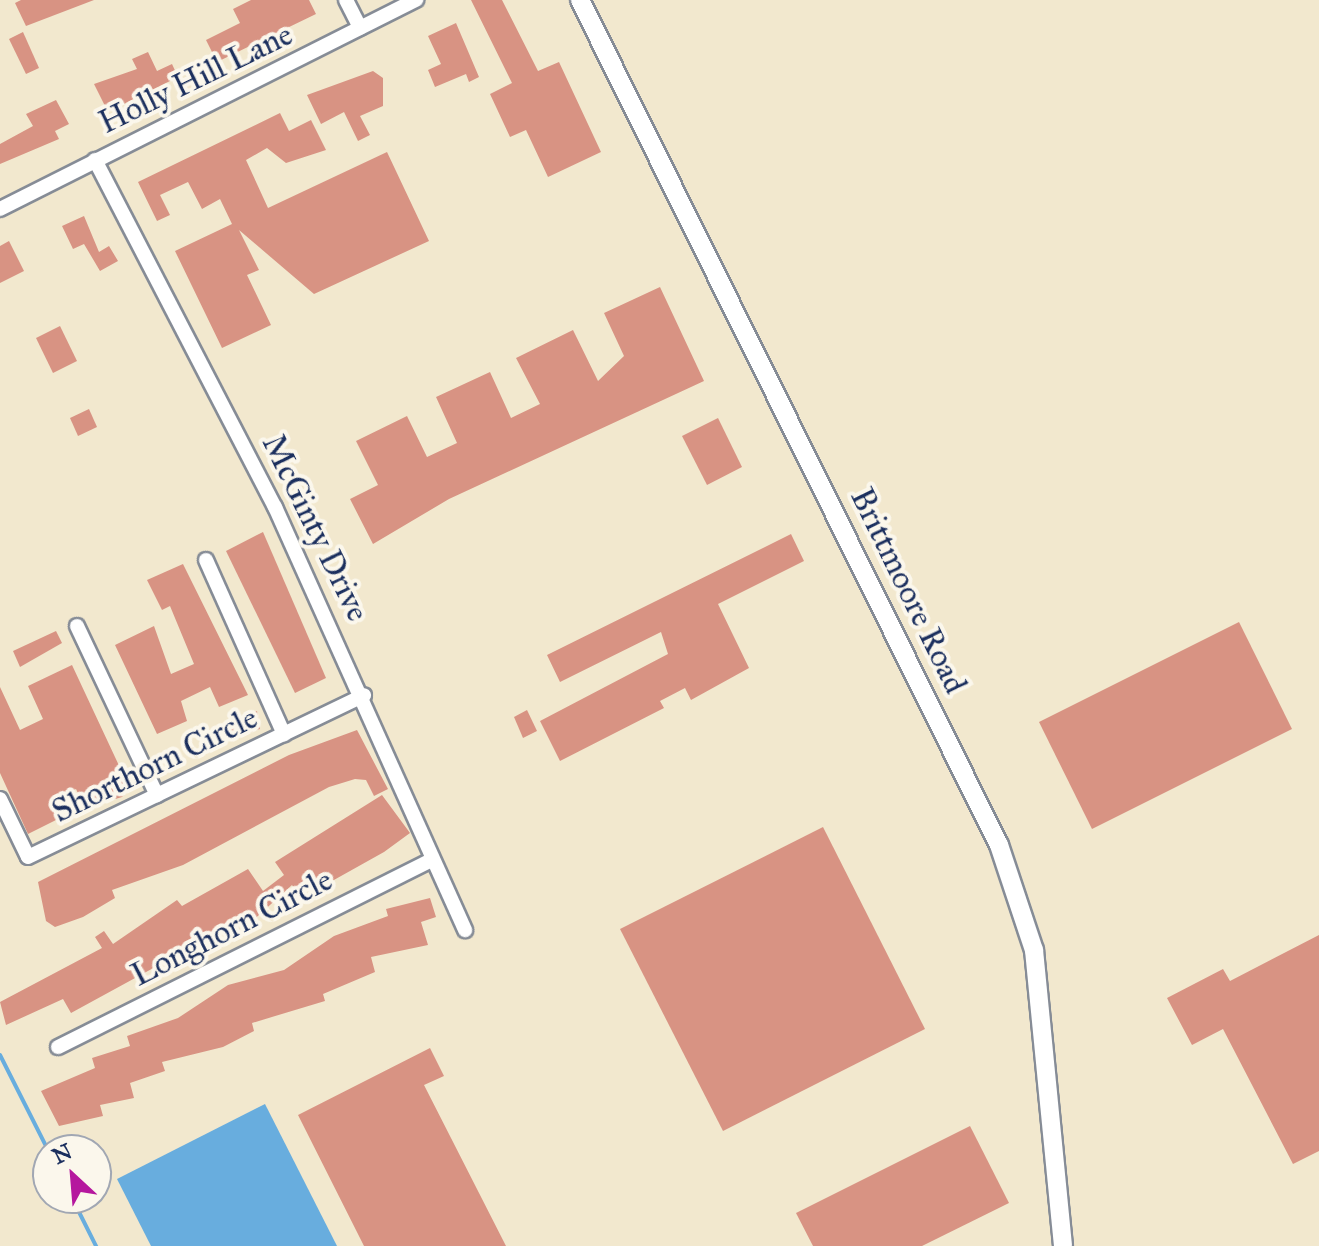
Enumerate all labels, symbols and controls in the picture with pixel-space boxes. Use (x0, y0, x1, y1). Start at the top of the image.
street label: Holly Hill Lane (93, 16, 299, 142)
street label: McGinty Drive (253, 428, 377, 628)
street label: Brittmoore Road (842, 482, 974, 700)
street label: Shorthorn Circle (46, 699, 264, 831)
street label: Longhorn Circle (125, 861, 339, 995)
north arrow (32, 1134, 112, 1214)
text: N (48, 1138, 76, 1170)

